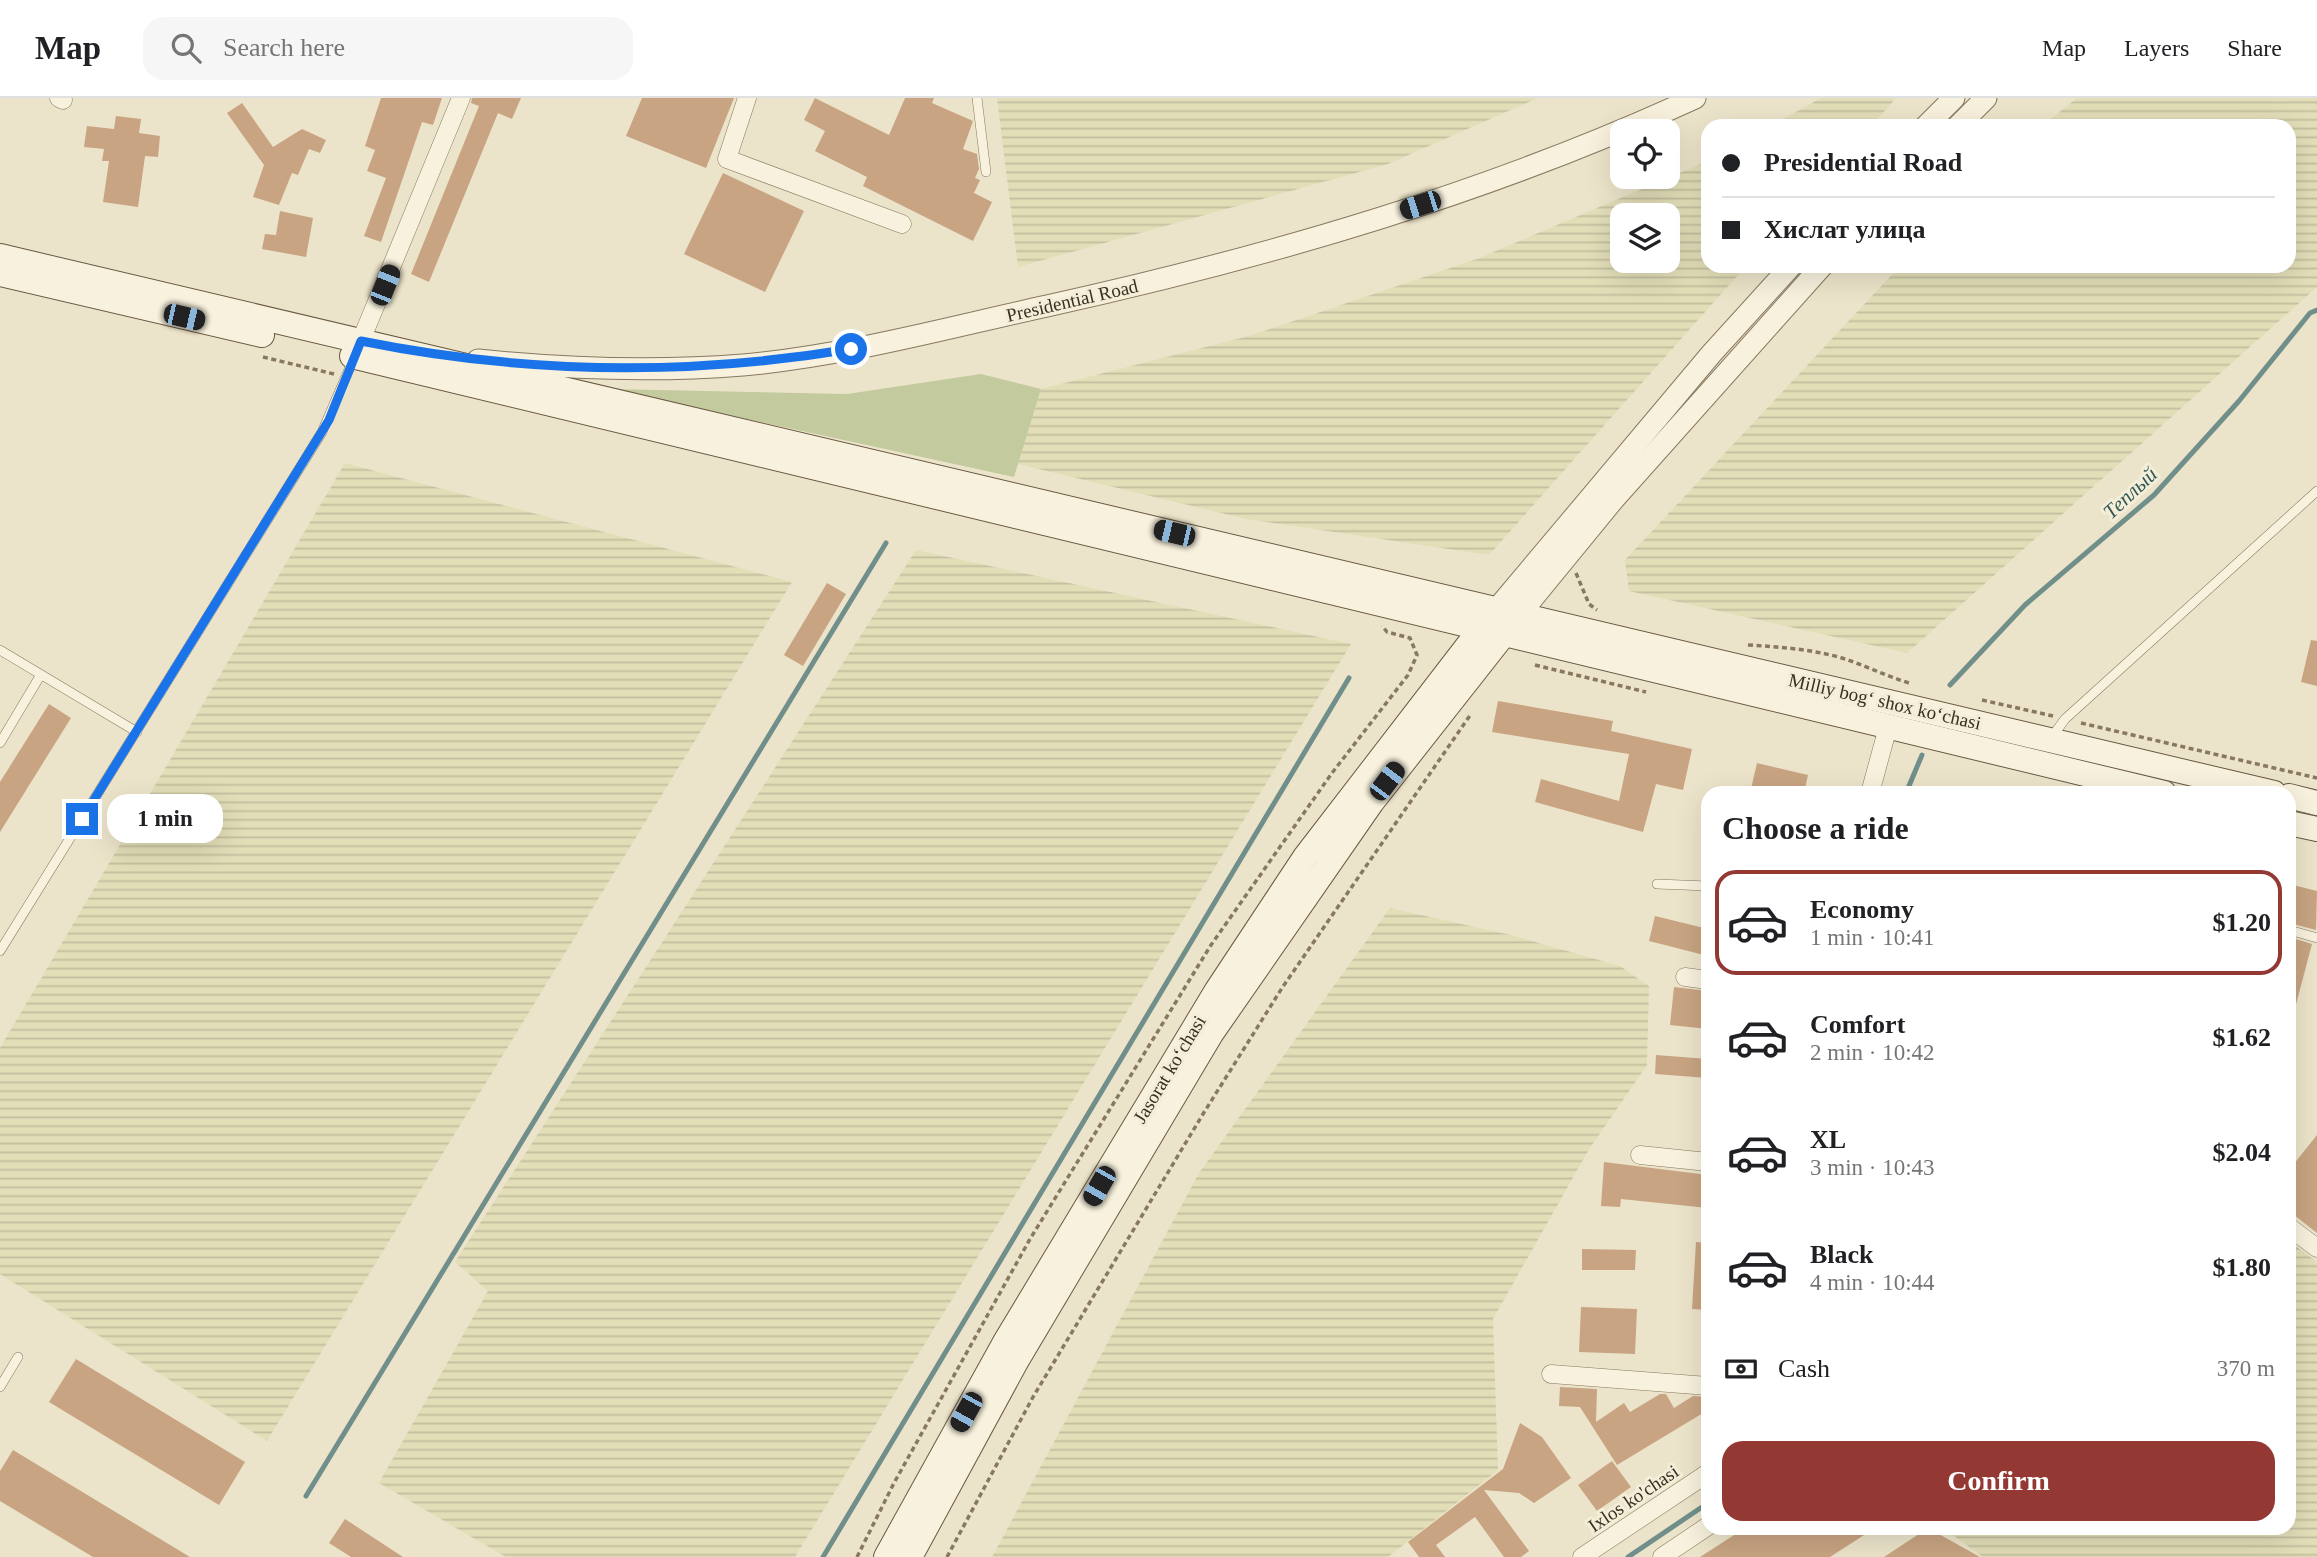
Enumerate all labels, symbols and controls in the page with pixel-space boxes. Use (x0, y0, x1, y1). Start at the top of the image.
search box (143, 17, 633, 80)
icon: search (167, 29, 205, 67)
text: Map (35, 30, 101, 66)
text: Search here (223, 33, 345, 62)
text: Map (2042, 35, 2086, 61)
text: Layers (2124, 35, 2189, 61)
text: Share (2227, 35, 2282, 61)
map controls (1610, 119, 1680, 273)
button: locate (1610, 119, 1680, 189)
text: Presidential Road (1764, 148, 1962, 177)
car (1397, 189, 1444, 221)
button: layers (1610, 203, 1680, 273)
text: Хислат улица (1764, 215, 1925, 244)
car (368, 262, 403, 308)
street label: Presidential Road (1004, 275, 1141, 326)
car (162, 302, 207, 332)
route start (835, 333, 867, 365)
water label: Теплый (2098, 462, 2162, 524)
car (1152, 518, 1197, 548)
street label: Milliy bog‘ shox ko‘chasi (1787, 669, 1983, 734)
car (1366, 758, 1409, 804)
callout: 1 min (106, 794, 222, 844)
route end (66, 803, 98, 835)
text: 1 min (137, 806, 193, 831)
text: Choose a ride (1722, 810, 1909, 846)
icon: car (1726, 891, 1789, 954)
text: Economy (1810, 895, 1914, 924)
text: $1.20 (2213, 908, 2271, 937)
text: 1 min · 10:41 (1810, 925, 1935, 950)
icon: car (1726, 1006, 1789, 1069)
text: Comfort (1810, 1010, 1905, 1039)
street label: Jasorat koʻchasi (1129, 1012, 1210, 1127)
text: $1.62 (2213, 1023, 2271, 1052)
text: 2 min · 10:42 (1810, 1040, 1935, 1065)
icon: car (1726, 1121, 1789, 1184)
text: XL (1810, 1125, 1846, 1154)
text: $2.04 (2213, 1138, 2271, 1167)
text: 3 min · 10:43 (1810, 1155, 1935, 1180)
car (1080, 1163, 1119, 1209)
icon: car (1726, 1236, 1789, 1299)
text: Black (1810, 1240, 1874, 1269)
text: $1.80 (2213, 1253, 2271, 1282)
text: 4 min · 10:44 (1810, 1270, 1935, 1295)
icon: cash (1722, 1350, 1760, 1388)
text: Cash (1778, 1354, 1830, 1383)
text: 370 m (2217, 1356, 2275, 1381)
car (947, 1389, 986, 1435)
button: Confirm (1722, 1441, 2275, 1521)
street label: Ixlos ko'chasi (1584, 1461, 1682, 1536)

